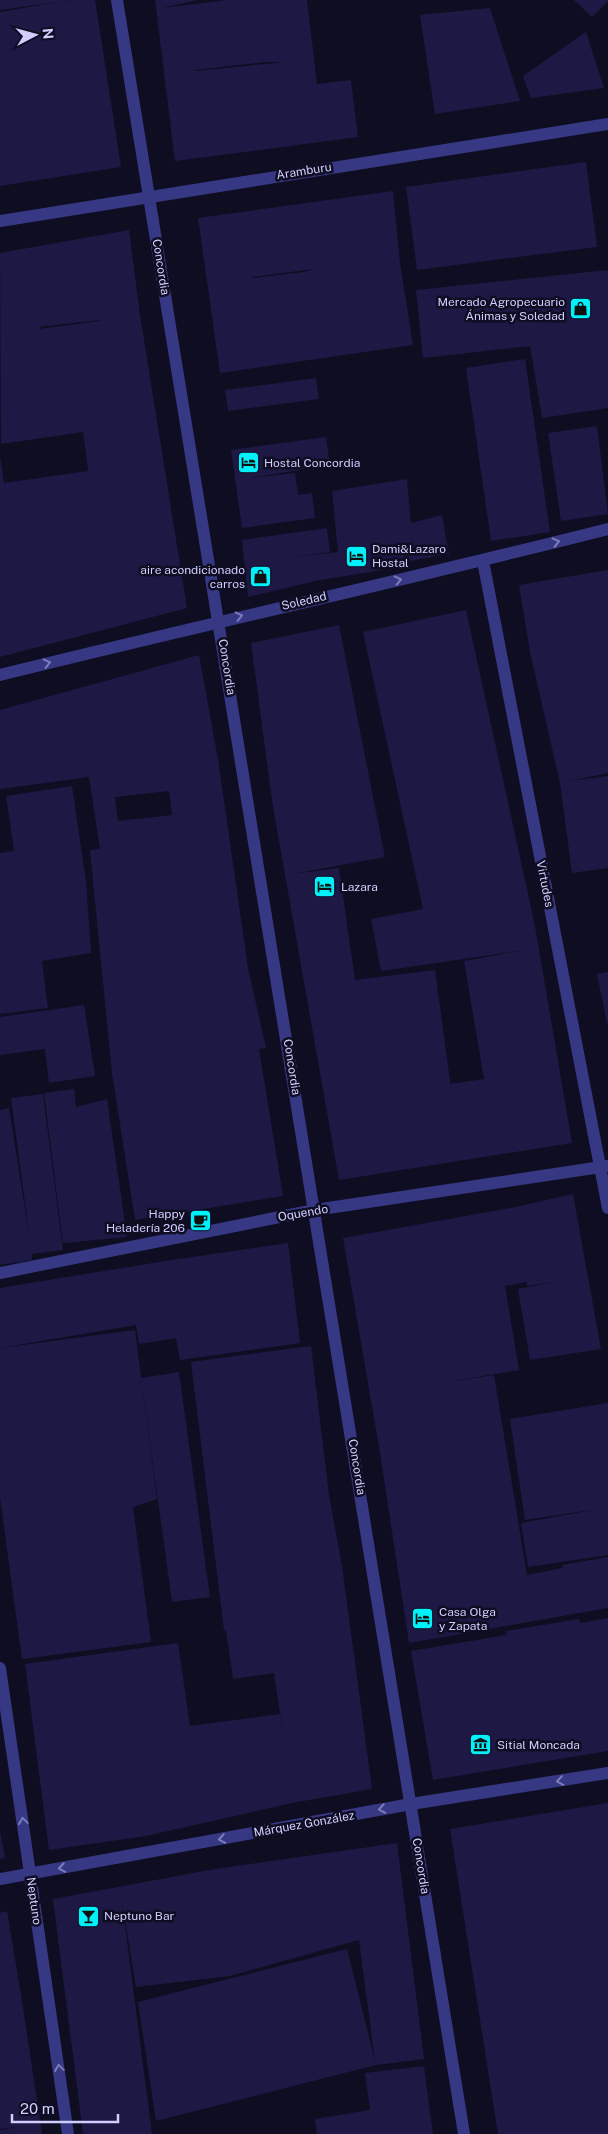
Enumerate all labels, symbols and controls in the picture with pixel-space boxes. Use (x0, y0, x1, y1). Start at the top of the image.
north arrow (10, 10, 60, 60)
text: N (39, 27, 56, 40)
street label: Aramburu (275, 160, 333, 182)
street label: Concordia (150, 238, 172, 296)
place label: Mercado Agropecuario Ánimas y Soledad (438, 295, 565, 323)
shop icon: Mercado Agropecuario Ánimas y Soledad (569, 297, 593, 321)
hotel icon: Hostal Concordia (236, 451, 260, 475)
place label: Hostal Concordia (264, 456, 360, 470)
one-way arrow (551, 537, 560, 548)
place label: Dami&Lazaro Hostal (372, 542, 446, 570)
hotel icon: Dami&Lazaro Hostal (344, 544, 368, 568)
place label: aire acondicionado carros (140, 563, 245, 591)
shop icon: aire acondicionado carros (249, 565, 273, 589)
one-way arrow (393, 575, 402, 586)
street label: Soledad (280, 589, 328, 613)
one-way arrow (235, 611, 244, 622)
street label: Concordia (216, 638, 238, 696)
one-way arrow (43, 659, 51, 669)
street label: Virtudes (534, 859, 556, 909)
hotel icon: Lazara (313, 875, 337, 899)
place label: Lazara (341, 880, 378, 894)
street label: Concordia (281, 1038, 303, 1096)
street label: Oquendo (277, 1202, 329, 1224)
place label: Happy Heladería 206 (106, 1207, 186, 1235)
cafe icon: Happy Heladería 206 (189, 1209, 213, 1233)
street label: Concordia (346, 1438, 368, 1496)
place label: Casa Olga y Zapata (439, 1605, 496, 1633)
hotel icon: Casa Olga y Zapata (411, 1607, 435, 1631)
museum icon: Sitial Moncada (469, 1733, 493, 1757)
place label: Sitial Moncada (497, 1738, 580, 1752)
one-way arrow (555, 1775, 563, 1786)
one-way arrow (378, 1804, 386, 1814)
street label: Márquez González (253, 1808, 356, 1840)
one-way arrow (18, 1817, 28, 1825)
one-way arrow (218, 1833, 227, 1843)
street label: Concordia (410, 1837, 432, 1895)
one-way arrow (58, 1862, 67, 1873)
street label: Neptuno (24, 1876, 44, 1926)
bar icon: Neptuno Bar (76, 1904, 100, 1928)
place label: Neptuno Bar (104, 1909, 175, 1923)
one-way arrow (54, 2064, 64, 2073)
scale bar (12, 2092, 119, 2124)
text: 20 m (20, 2100, 55, 2117)

